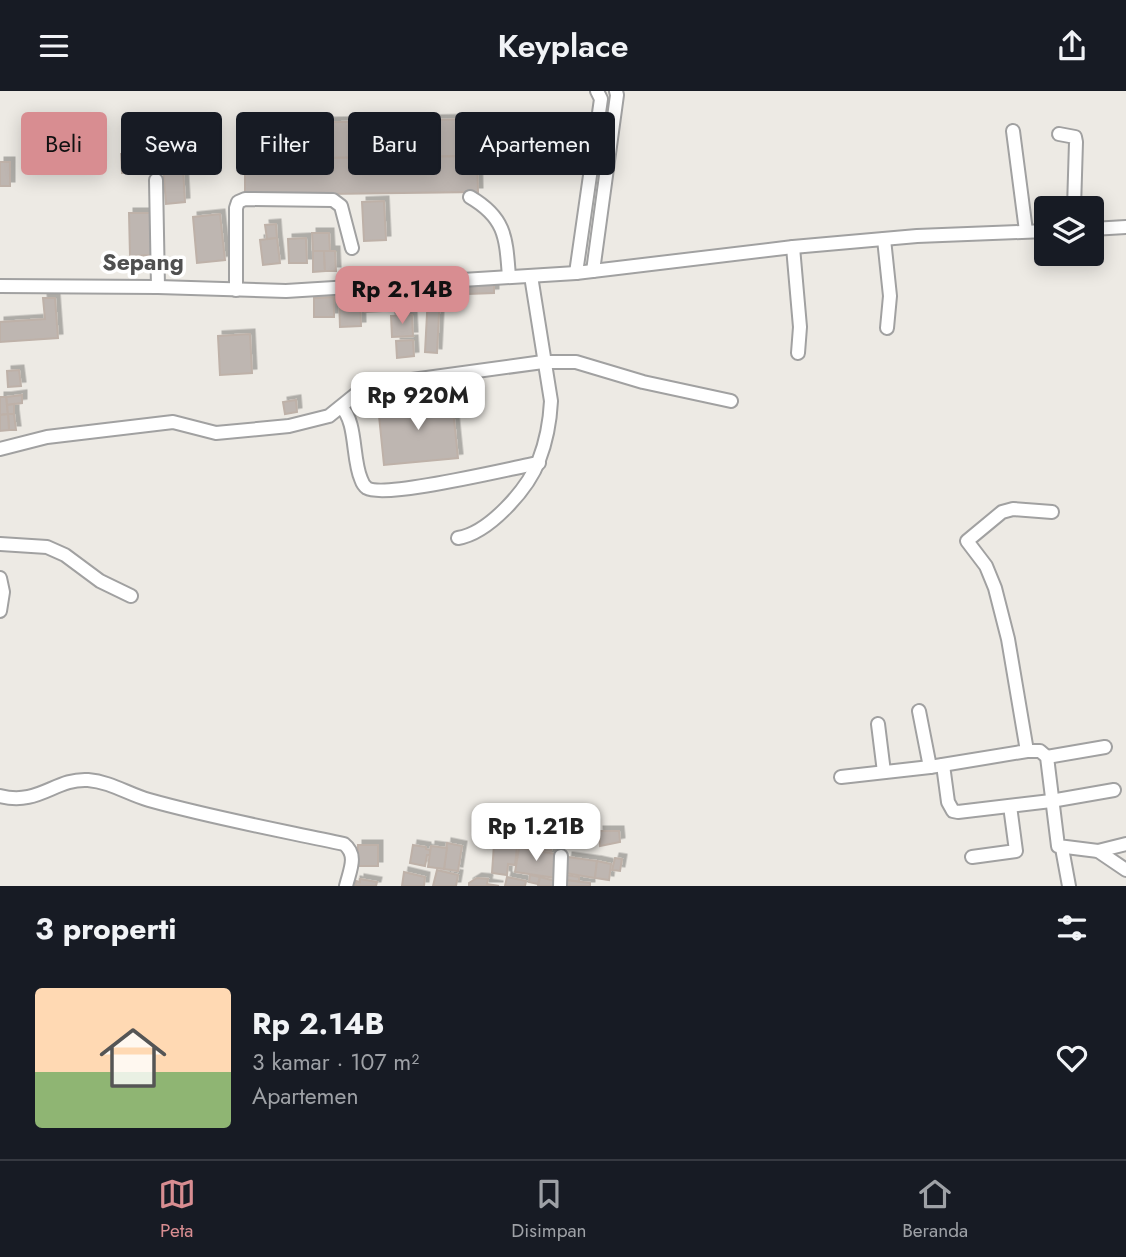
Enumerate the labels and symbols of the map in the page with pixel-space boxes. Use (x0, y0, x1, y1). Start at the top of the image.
district label: Sepang (102, 245, 184, 279)
pin: Rp 2.14B (330, 267, 474, 326)
pin: Rp 920M (353, 373, 483, 432)
pin: Rp 1.21B (464, 803, 608, 863)

